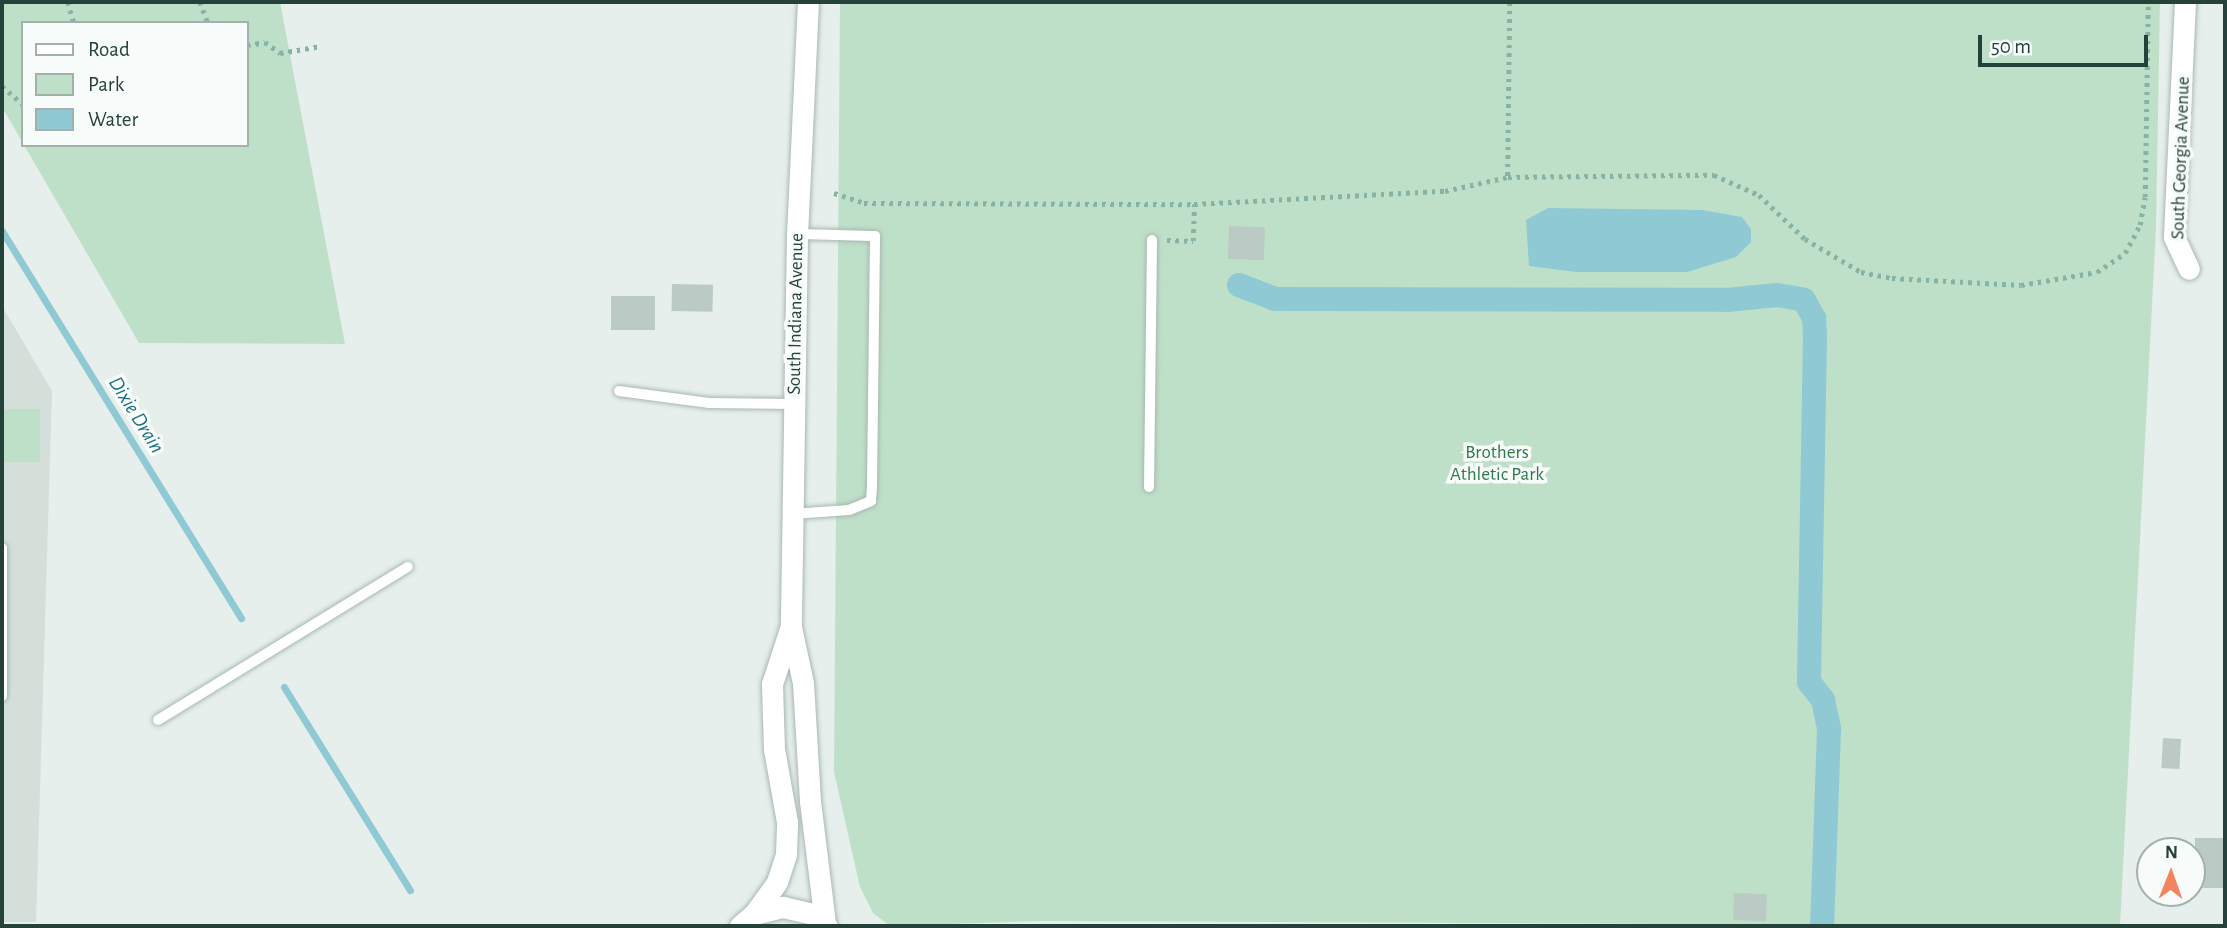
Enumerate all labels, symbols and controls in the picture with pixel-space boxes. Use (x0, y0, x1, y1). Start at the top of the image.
legend (21, 21, 248, 147)
scale bar (1982, 21, 2152, 65)
text: 50 m (1991, 36, 2031, 57)
text: Road (88, 39, 130, 60)
text: Park (88, 74, 124, 95)
street label: South Georgia Avenue (2167, 76, 2195, 240)
text: Water (88, 109, 138, 130)
street label: South Indiana Avenue (783, 233, 809, 395)
water label: Dixie Drain (103, 372, 169, 458)
park label: Brothers Athletic Park (1450, 442, 1544, 486)
north arrow (2136, 837, 2206, 907)
text: N (2165, 843, 2178, 862)

